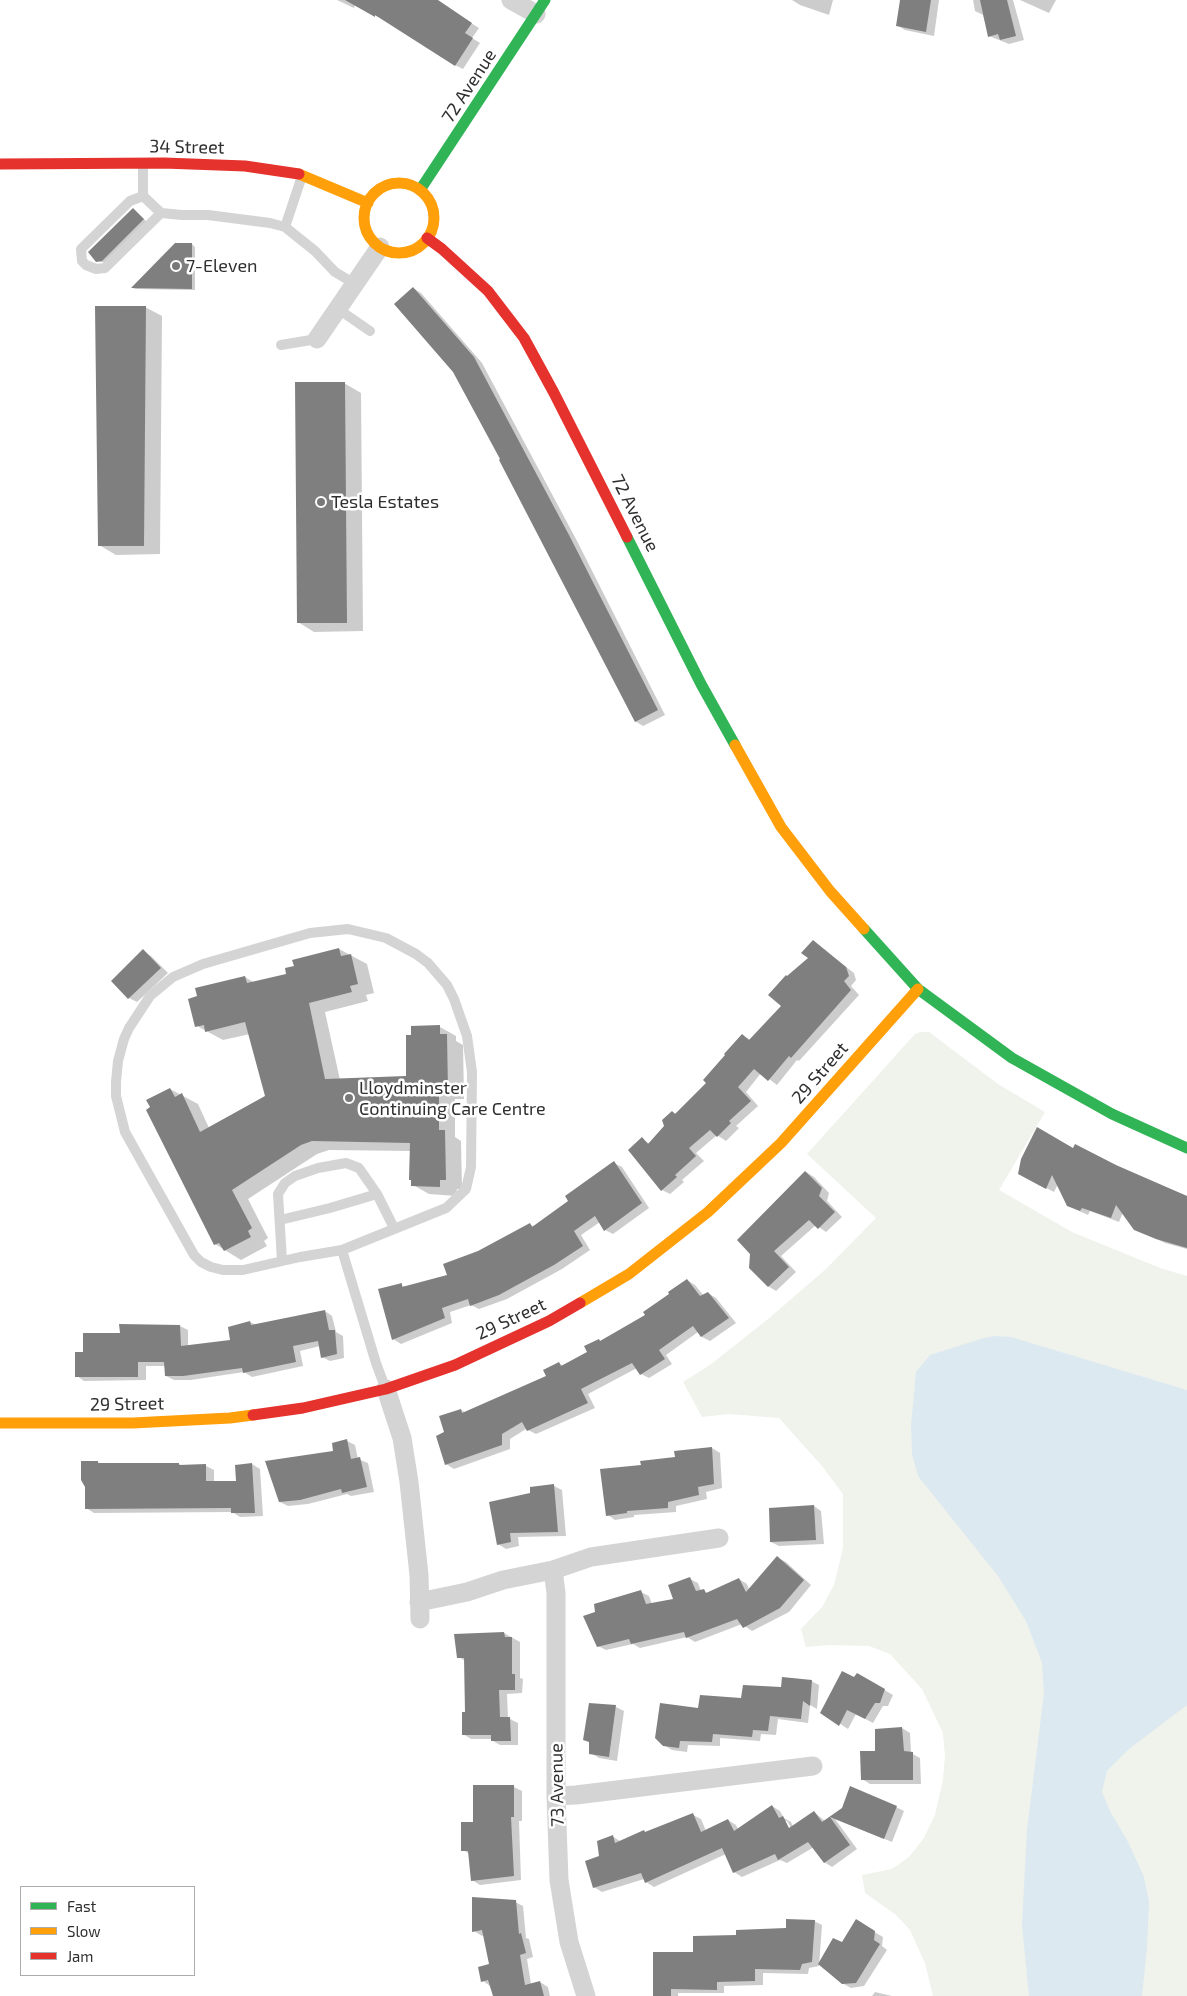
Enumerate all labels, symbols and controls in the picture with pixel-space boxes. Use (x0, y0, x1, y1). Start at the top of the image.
street label: 72 Avenue (437, 45, 501, 127)
street label: 34 Street (149, 136, 225, 158)
place label: 7-Eleven (186, 255, 258, 277)
marker: 7-Eleven (170, 260, 182, 272)
street label: 72 Avenue (606, 471, 664, 555)
place label: Tesla Estates (331, 491, 439, 513)
marker: Tesla Estates (315, 496, 327, 508)
street label: 29 Street (787, 1038, 853, 1108)
place label: Lloydminster Continuing Care Centre (359, 1077, 546, 1120)
marker: Lloydminster Continuing Care Centre (343, 1092, 355, 1104)
street label: 29 Street (473, 1293, 549, 1345)
street label: 29 Street (90, 1393, 164, 1415)
street label: 73 Avenue (545, 1743, 569, 1827)
legend (20, 1886, 195, 1976)
text: Fast (67, 1897, 96, 1915)
text: Slow (67, 1922, 101, 1940)
text: Jam (67, 1947, 93, 1965)

